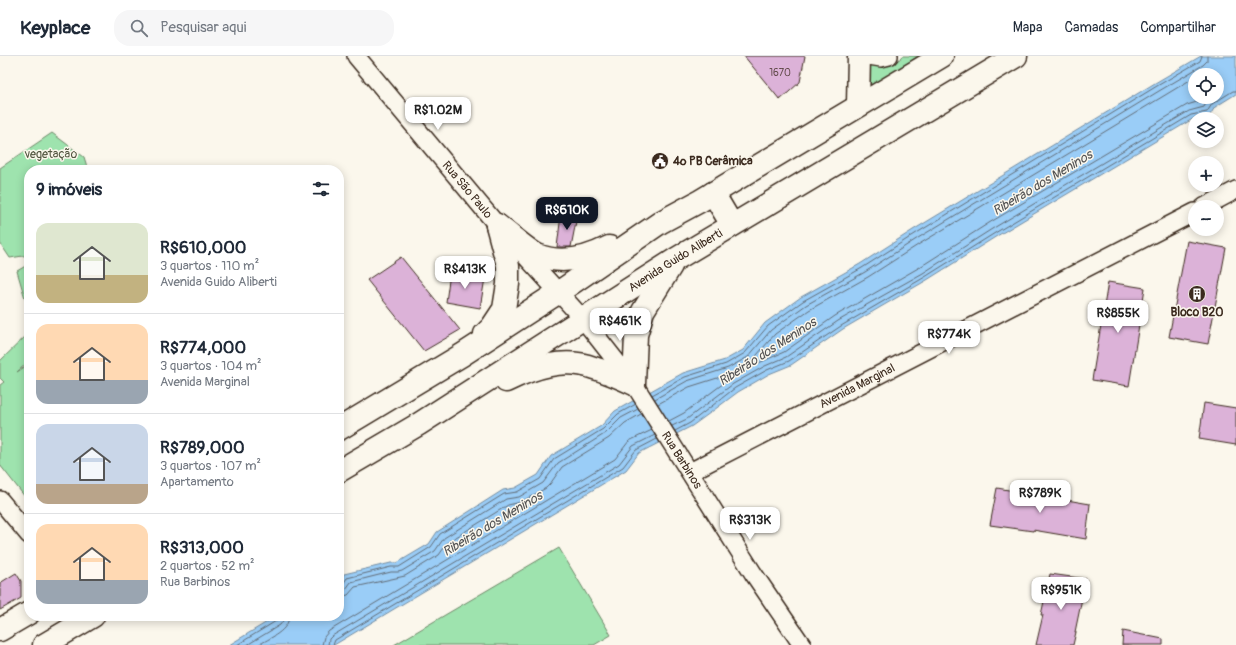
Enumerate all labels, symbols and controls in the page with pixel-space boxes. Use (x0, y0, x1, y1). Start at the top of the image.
search box (114, 10, 394, 46)
text: Keyplace (20, 16, 90, 40)
icon: search (128, 17, 150, 39)
text: Pesquisar aqui (160, 18, 246, 37)
text: Mapa (1013, 19, 1042, 36)
text: Camadas (1064, 19, 1118, 36)
text: Compartilhar (1140, 19, 1216, 36)
house number: 1670 (769, 67, 791, 79)
map controls (1188, 68, 1224, 236)
button: locate (1188, 68, 1224, 104)
pin: R$1.02M (401, 97, 475, 131)
text: R$1.02M (414, 102, 462, 118)
button: layers (1188, 112, 1224, 148)
water label: Ribeirão dos Meninos (990, 146, 1097, 219)
park label: vegetação (24, 147, 78, 162)
public building icon: 4º PB Cerâmica (650, 151, 670, 171)
place label: 4º PB Cerâmica (672, 154, 753, 169)
button: + (1188, 156, 1224, 192)
street label: Rua São Paulo (439, 158, 496, 222)
icon: filters (310, 178, 332, 200)
text: 9 imóveis (36, 179, 102, 200)
pin: R$610K (534, 197, 600, 231)
button: − (1188, 200, 1224, 236)
text: R$610K (545, 202, 589, 218)
street label: Avenida Guido Aliberti (626, 226, 725, 296)
text: R$610,000 (160, 237, 246, 258)
icon: home (68, 239, 116, 287)
pin: R$413K (432, 256, 498, 290)
text: 3 quartos · 110 m² (160, 258, 259, 274)
text: R$413K (444, 261, 486, 277)
text: Avenida Guido Aliberti (160, 274, 277, 290)
building icon: Bloco B20 (1187, 284, 1207, 304)
pin: R$855K (1085, 300, 1151, 334)
text: R$855K (1096, 305, 1140, 321)
place label: Bloco B20 (1171, 305, 1223, 320)
pin: R$461K (587, 308, 653, 342)
text: R$461K (599, 313, 641, 329)
water label: Ribeirão dos Meninos (716, 313, 821, 389)
pin: R$774K (916, 321, 982, 355)
text: R$774K (927, 326, 971, 342)
text: R$774,000 (160, 337, 246, 358)
icon: home (68, 340, 116, 388)
text: 3 quartos · 104 m² (160, 358, 262, 374)
street label: Avenida Marginal (817, 361, 898, 412)
text: Avenida Marginal (160, 374, 250, 390)
street label: Rua Barbinos (658, 429, 705, 492)
text: R$789,000 (160, 437, 245, 458)
icon: home (68, 440, 116, 488)
text: 3 quartos · 107 m² (160, 458, 261, 474)
text: Apartamento (160, 474, 234, 490)
pin: R$789K (1007, 480, 1073, 514)
text: R$789K (1019, 485, 1061, 501)
water label: Ribeirão dos Meninos (440, 487, 547, 560)
pin: R$313K (717, 507, 783, 541)
text: R$313K (729, 512, 771, 528)
text: R$313,000 (160, 537, 244, 558)
icon: home (68, 540, 116, 588)
text: 2 quartos · 52 m² (160, 558, 254, 574)
text: Rua Barbinos (160, 574, 230, 590)
pin: R$951K (1028, 577, 1094, 611)
text: R$951K (1040, 582, 1082, 598)

